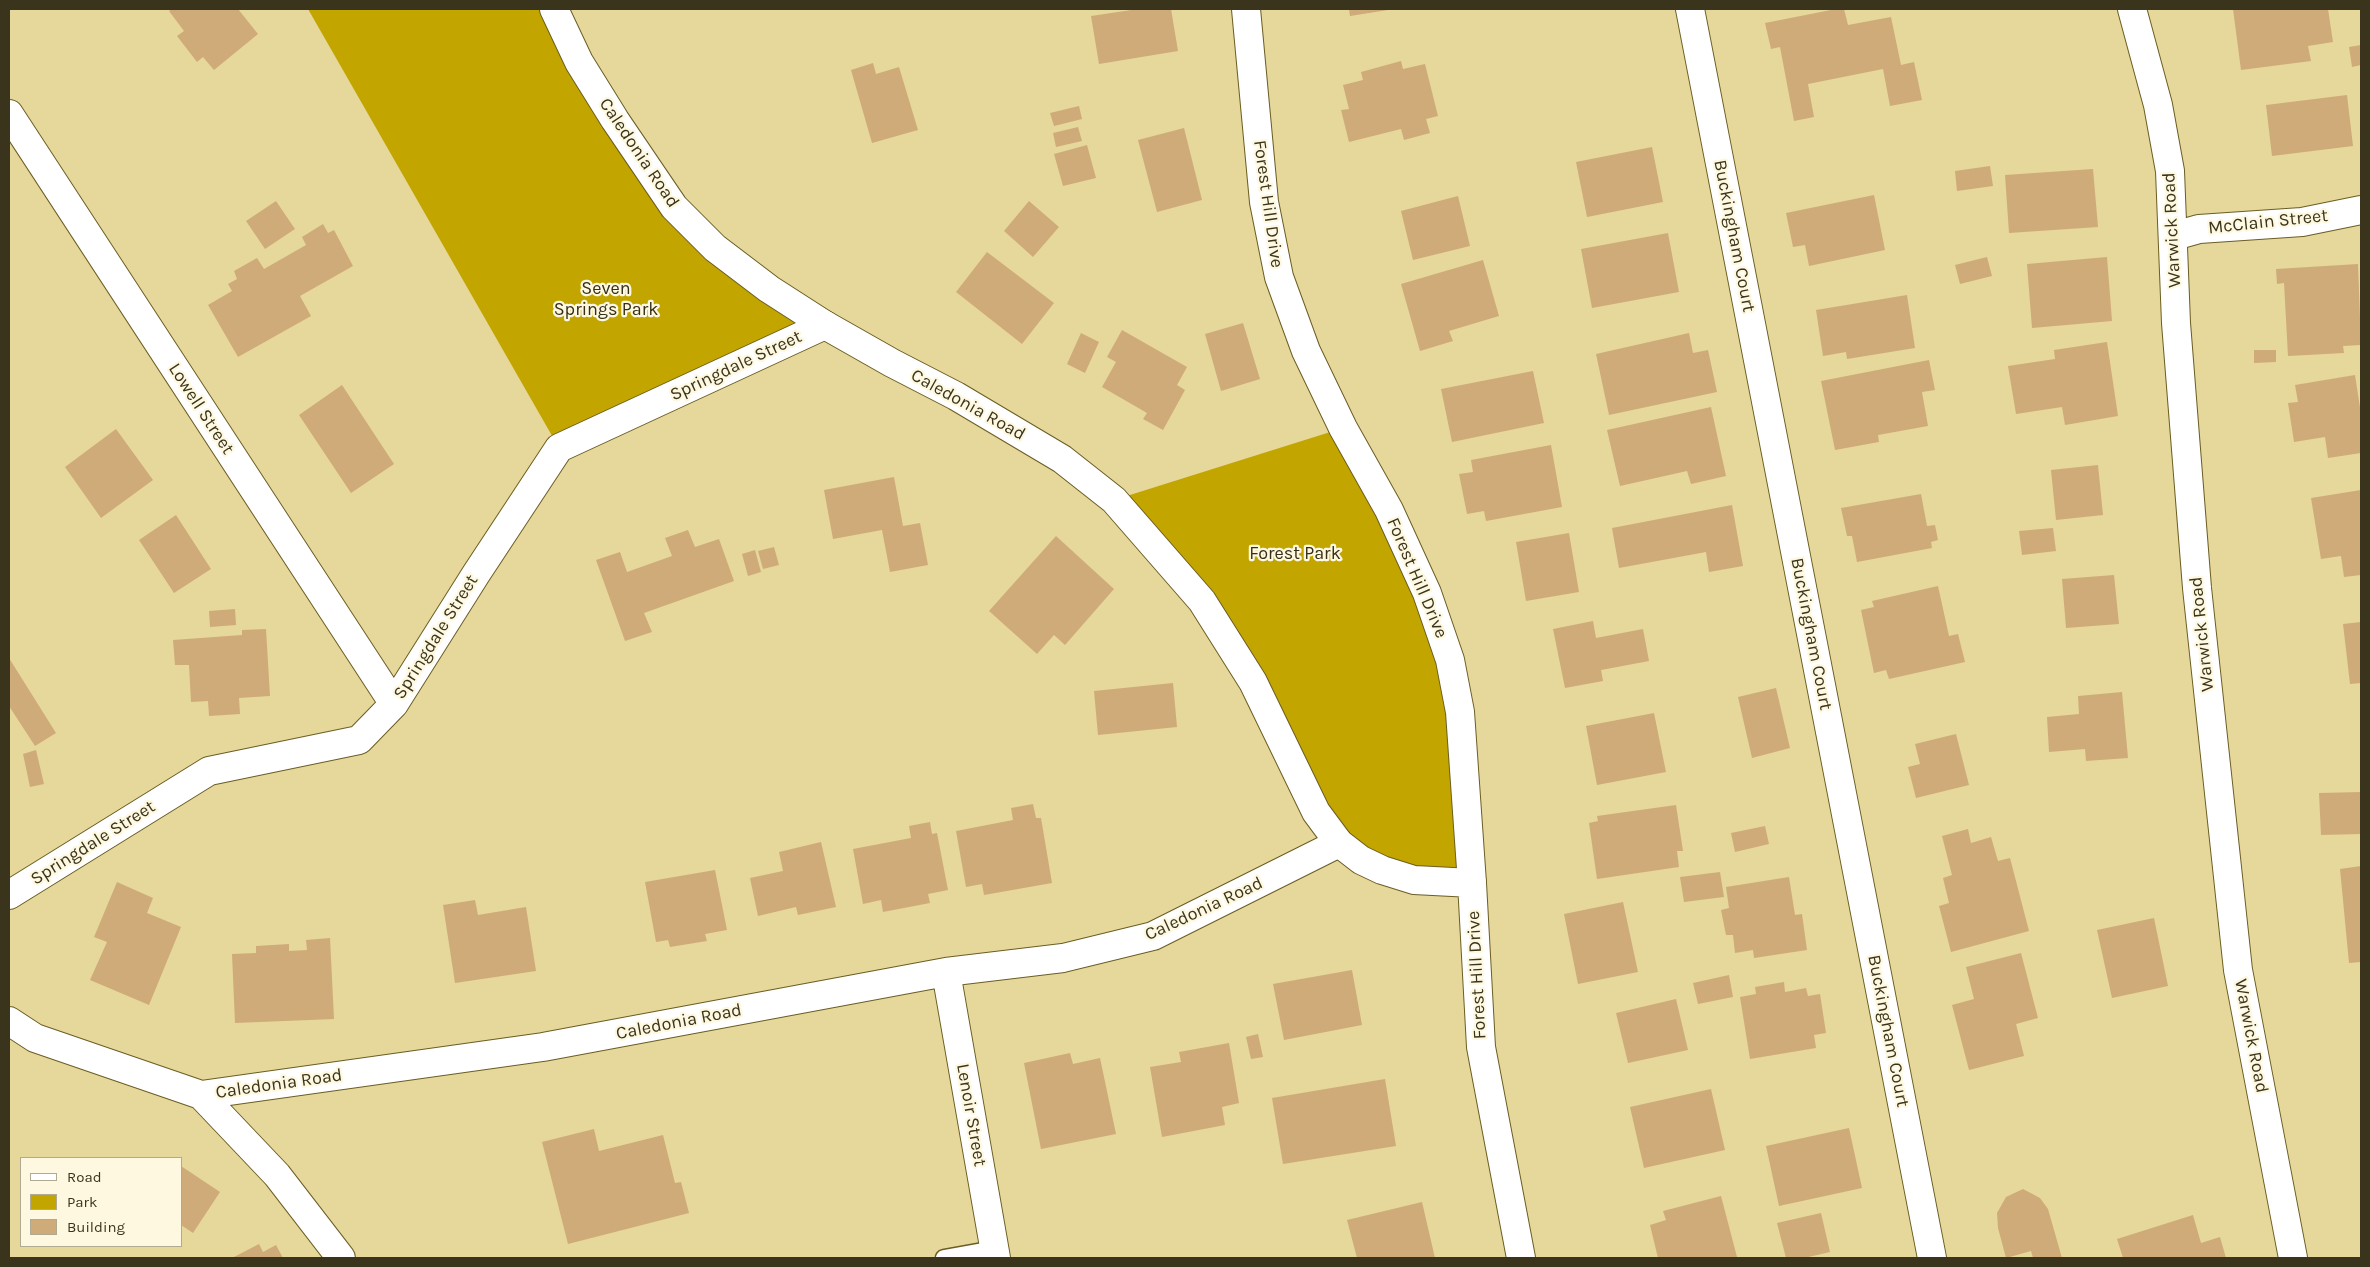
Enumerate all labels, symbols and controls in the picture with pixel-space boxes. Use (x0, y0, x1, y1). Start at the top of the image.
street label: Caledonia Road (594, 94, 684, 212)
street label: Forest Hill Drive (1248, 139, 1288, 269)
street label: Buckingham Court (1709, 158, 1759, 314)
street label: Warwick Road (2158, 172, 2186, 288)
street label: McClain Street (2207, 205, 2329, 239)
park label: Seven Springs Park (554, 278, 658, 320)
street label: Springdale Street (667, 326, 805, 406)
street label: Lowell Street (164, 359, 238, 459)
street label: Caledonia Road (907, 365, 1029, 445)
street label: Forest Hill Drive (1382, 514, 1452, 642)
park label: Forest Park (1249, 543, 1341, 565)
street label: Buckingham Court (1786, 556, 1836, 712)
street label: Springdale Street (389, 571, 483, 703)
street label: Warwick Road (2185, 575, 2219, 693)
street label: Springdale Street (27, 796, 159, 890)
street label: Caledonia Road (1142, 872, 1266, 946)
street label: Forest Hill Drive (1463, 910, 1491, 1040)
street label: Buckingham Court (1863, 953, 1913, 1109)
street label: Warwick Road (2229, 977, 2273, 1095)
street label: Caledonia Road (614, 999, 744, 1045)
street label: Lenoir Street (951, 1062, 991, 1168)
street label: Caledonia Road (214, 1064, 344, 1104)
legend (20, 1157, 182, 1247)
text: Road (67, 1168, 102, 1186)
text: Park (67, 1193, 97, 1211)
text: Building (67, 1218, 125, 1236)

